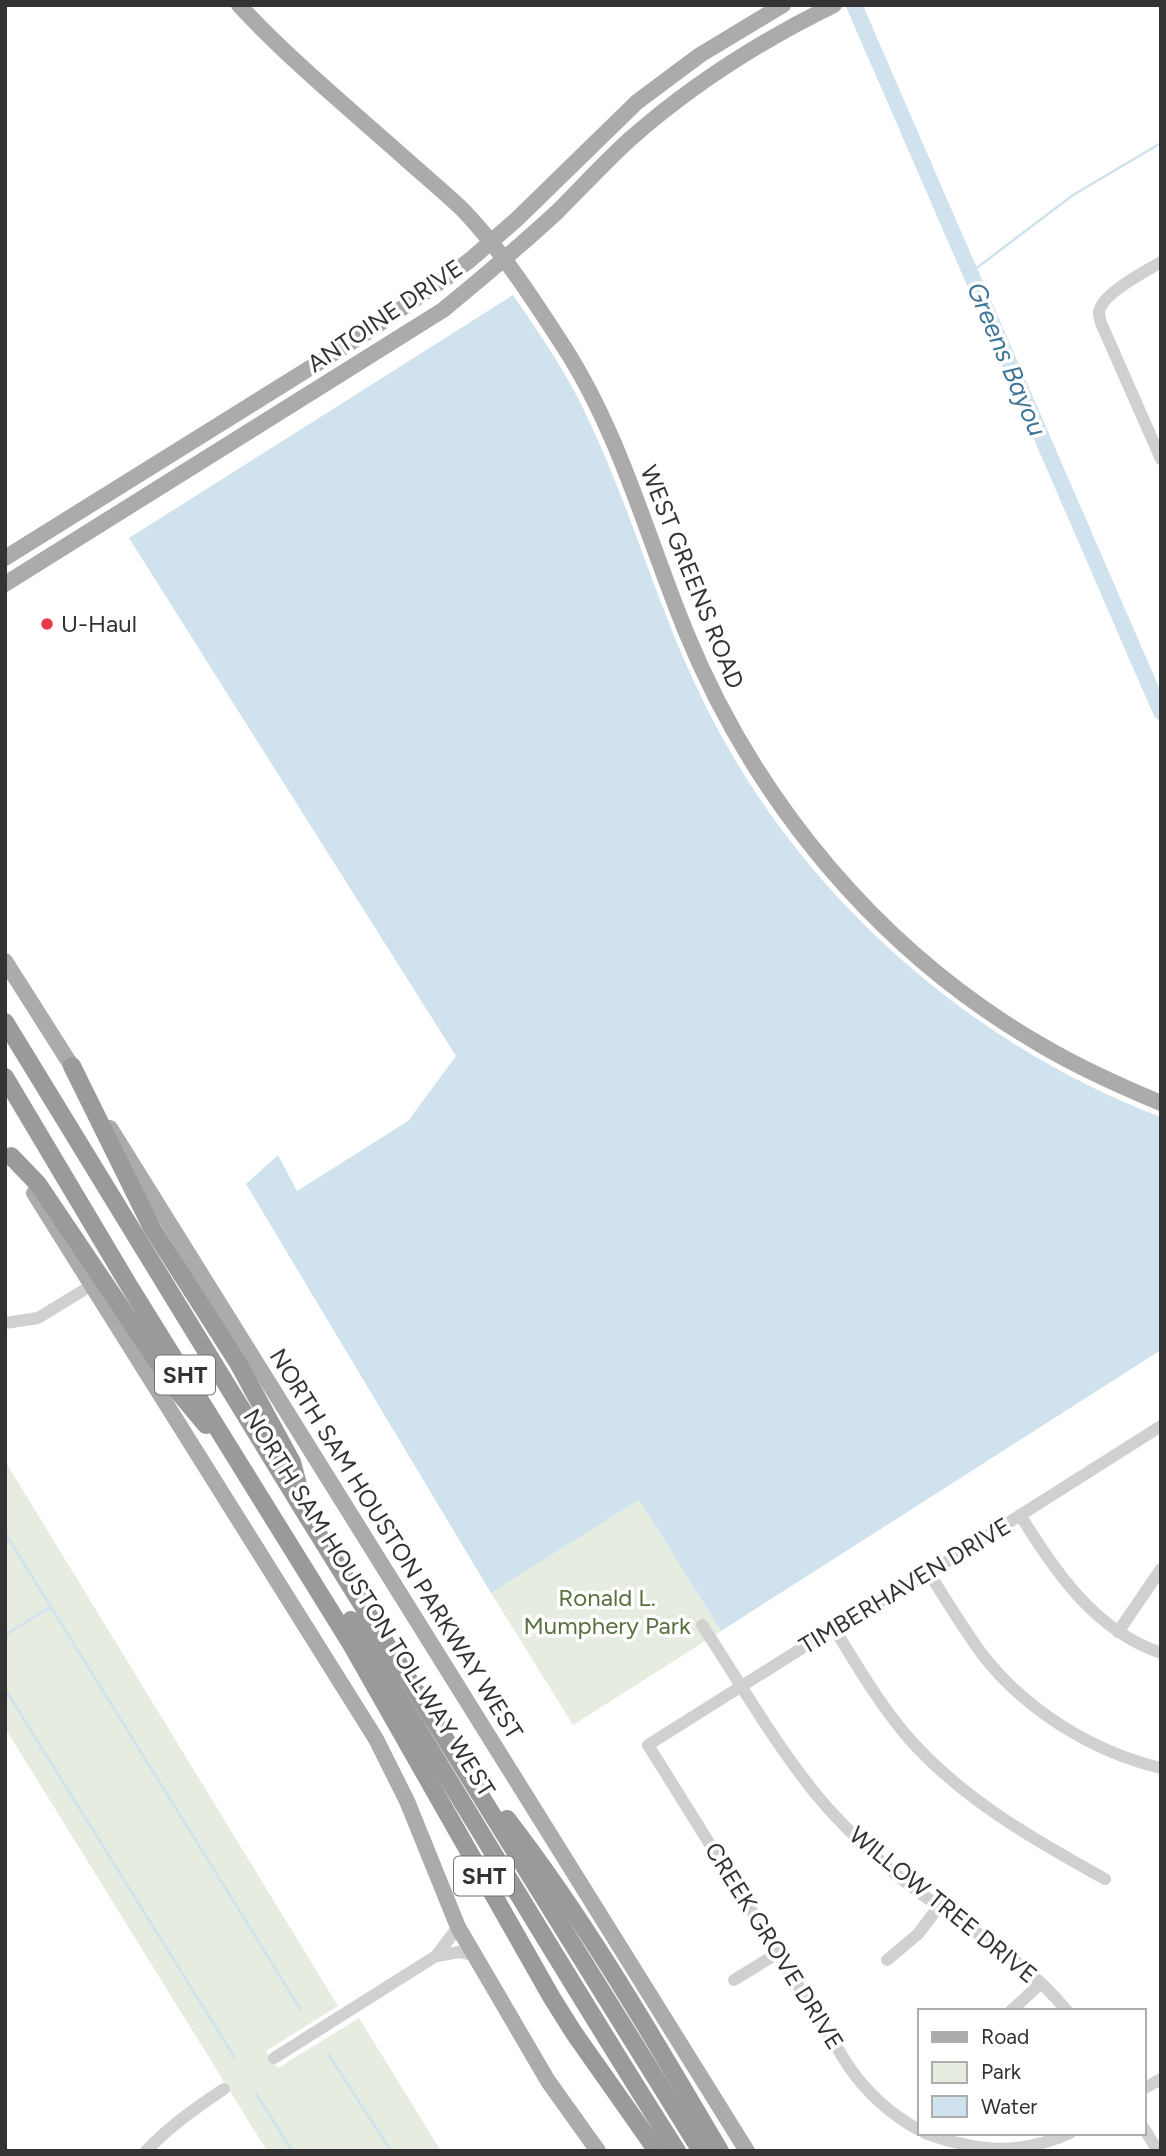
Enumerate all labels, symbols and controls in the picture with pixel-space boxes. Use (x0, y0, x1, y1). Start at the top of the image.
street label: ANTOINE DRIVE (302, 253, 468, 378)
water label: Greens Bayou (960, 277, 1054, 441)
street label: WEST GREENS ROAD (634, 461, 751, 693)
place label: U-Haul (61, 609, 137, 638)
marker: U-Haul (39, 616, 55, 632)
street label: NORTH SAM HOUSTON PARKWAY WEST (264, 1343, 529, 1744)
road number: SHT (155, 1356, 215, 1394)
street label: NORTH SAM HOUSTON TOLLWAY WEST (237, 1403, 501, 1802)
street label: TIMBERHAVEN DRIVE (794, 1511, 1016, 1660)
park label: Ronald L. Mumphery Park (523, 1583, 691, 1640)
street label: WILLOW TREE DRIVE (844, 1820, 1043, 1989)
street label: CREEK GROVE DRIVE (699, 1837, 850, 2055)
road number: SHT (454, 1856, 514, 1896)
legend (918, 2009, 1145, 2135)
text: Road (981, 2024, 1029, 2049)
text: Park (981, 2059, 1022, 2084)
text: Water (981, 2094, 1037, 2119)

